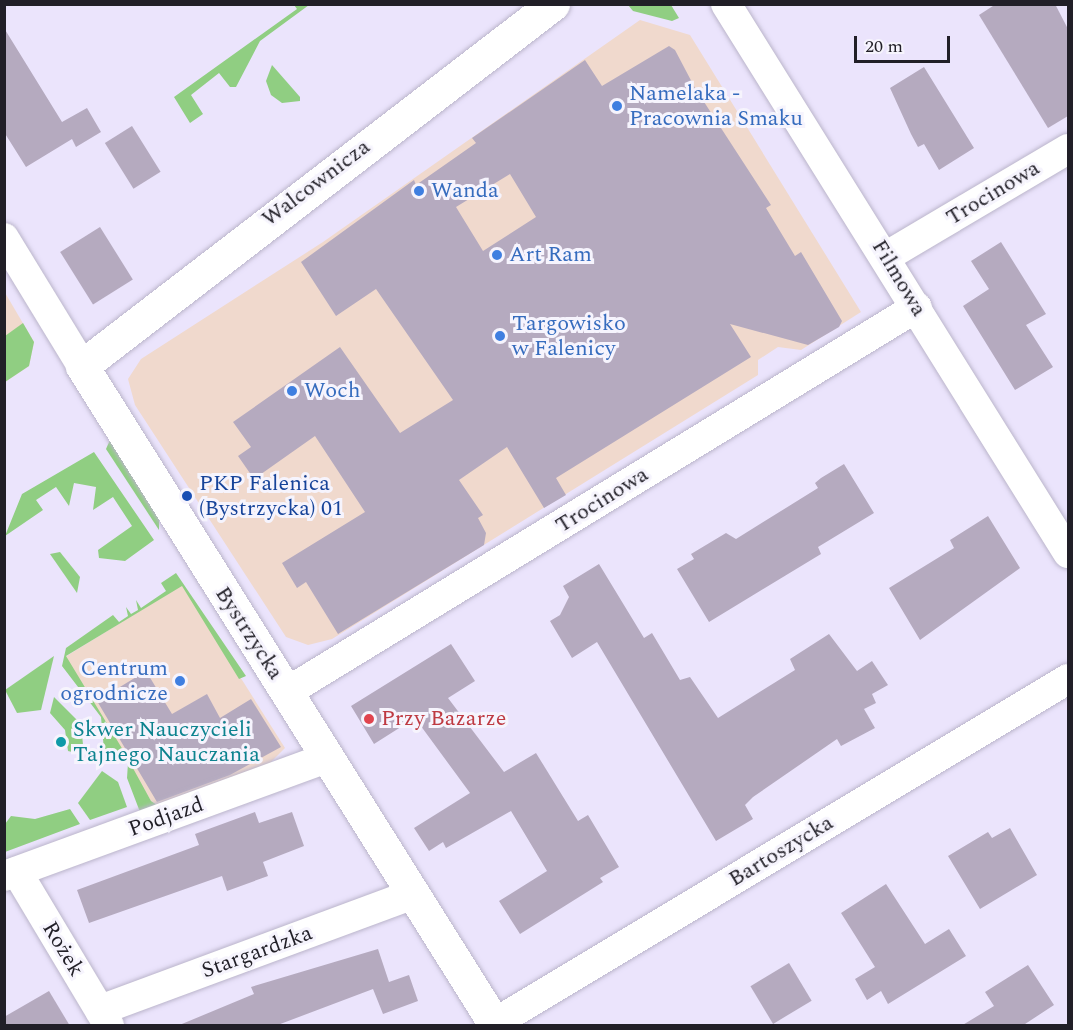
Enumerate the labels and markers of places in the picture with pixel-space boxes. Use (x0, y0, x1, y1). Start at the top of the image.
place label: Namelaka - Pracownia Smaku (629, 80, 803, 132)
marker: Namelaka - Pracownia Smaku (610, 99, 624, 113)
place label: Wanda (431, 178, 499, 204)
marker: Wanda (412, 184, 426, 198)
place label: Art Ram (509, 242, 592, 268)
marker: Art Ram (490, 248, 504, 262)
place label: Targowisko w Falenicy (512, 310, 626, 362)
marker: Targowisko w Falenicy (493, 329, 507, 343)
place label: Woch (304, 378, 360, 404)
marker: Woch (285, 384, 299, 398)
place label: PKP Falenica (Bystrzycka) 01 (199, 470, 343, 522)
marker: PKP Falenica (Bystrzycka) 01 (180, 489, 194, 503)
place label: Centrum ogrodnicze (60, 655, 168, 706)
marker: Centrum ogrodnicze (173, 674, 187, 688)
place label: Przy Bazarze (381, 706, 506, 732)
marker: Przy Bazarze (362, 712, 376, 726)
place label: Skwer Nauczycieli Tajnego Nauczania (73, 716, 260, 768)
marker: Skwer Nauczycieli Tajnego Nauczania (54, 735, 68, 749)

